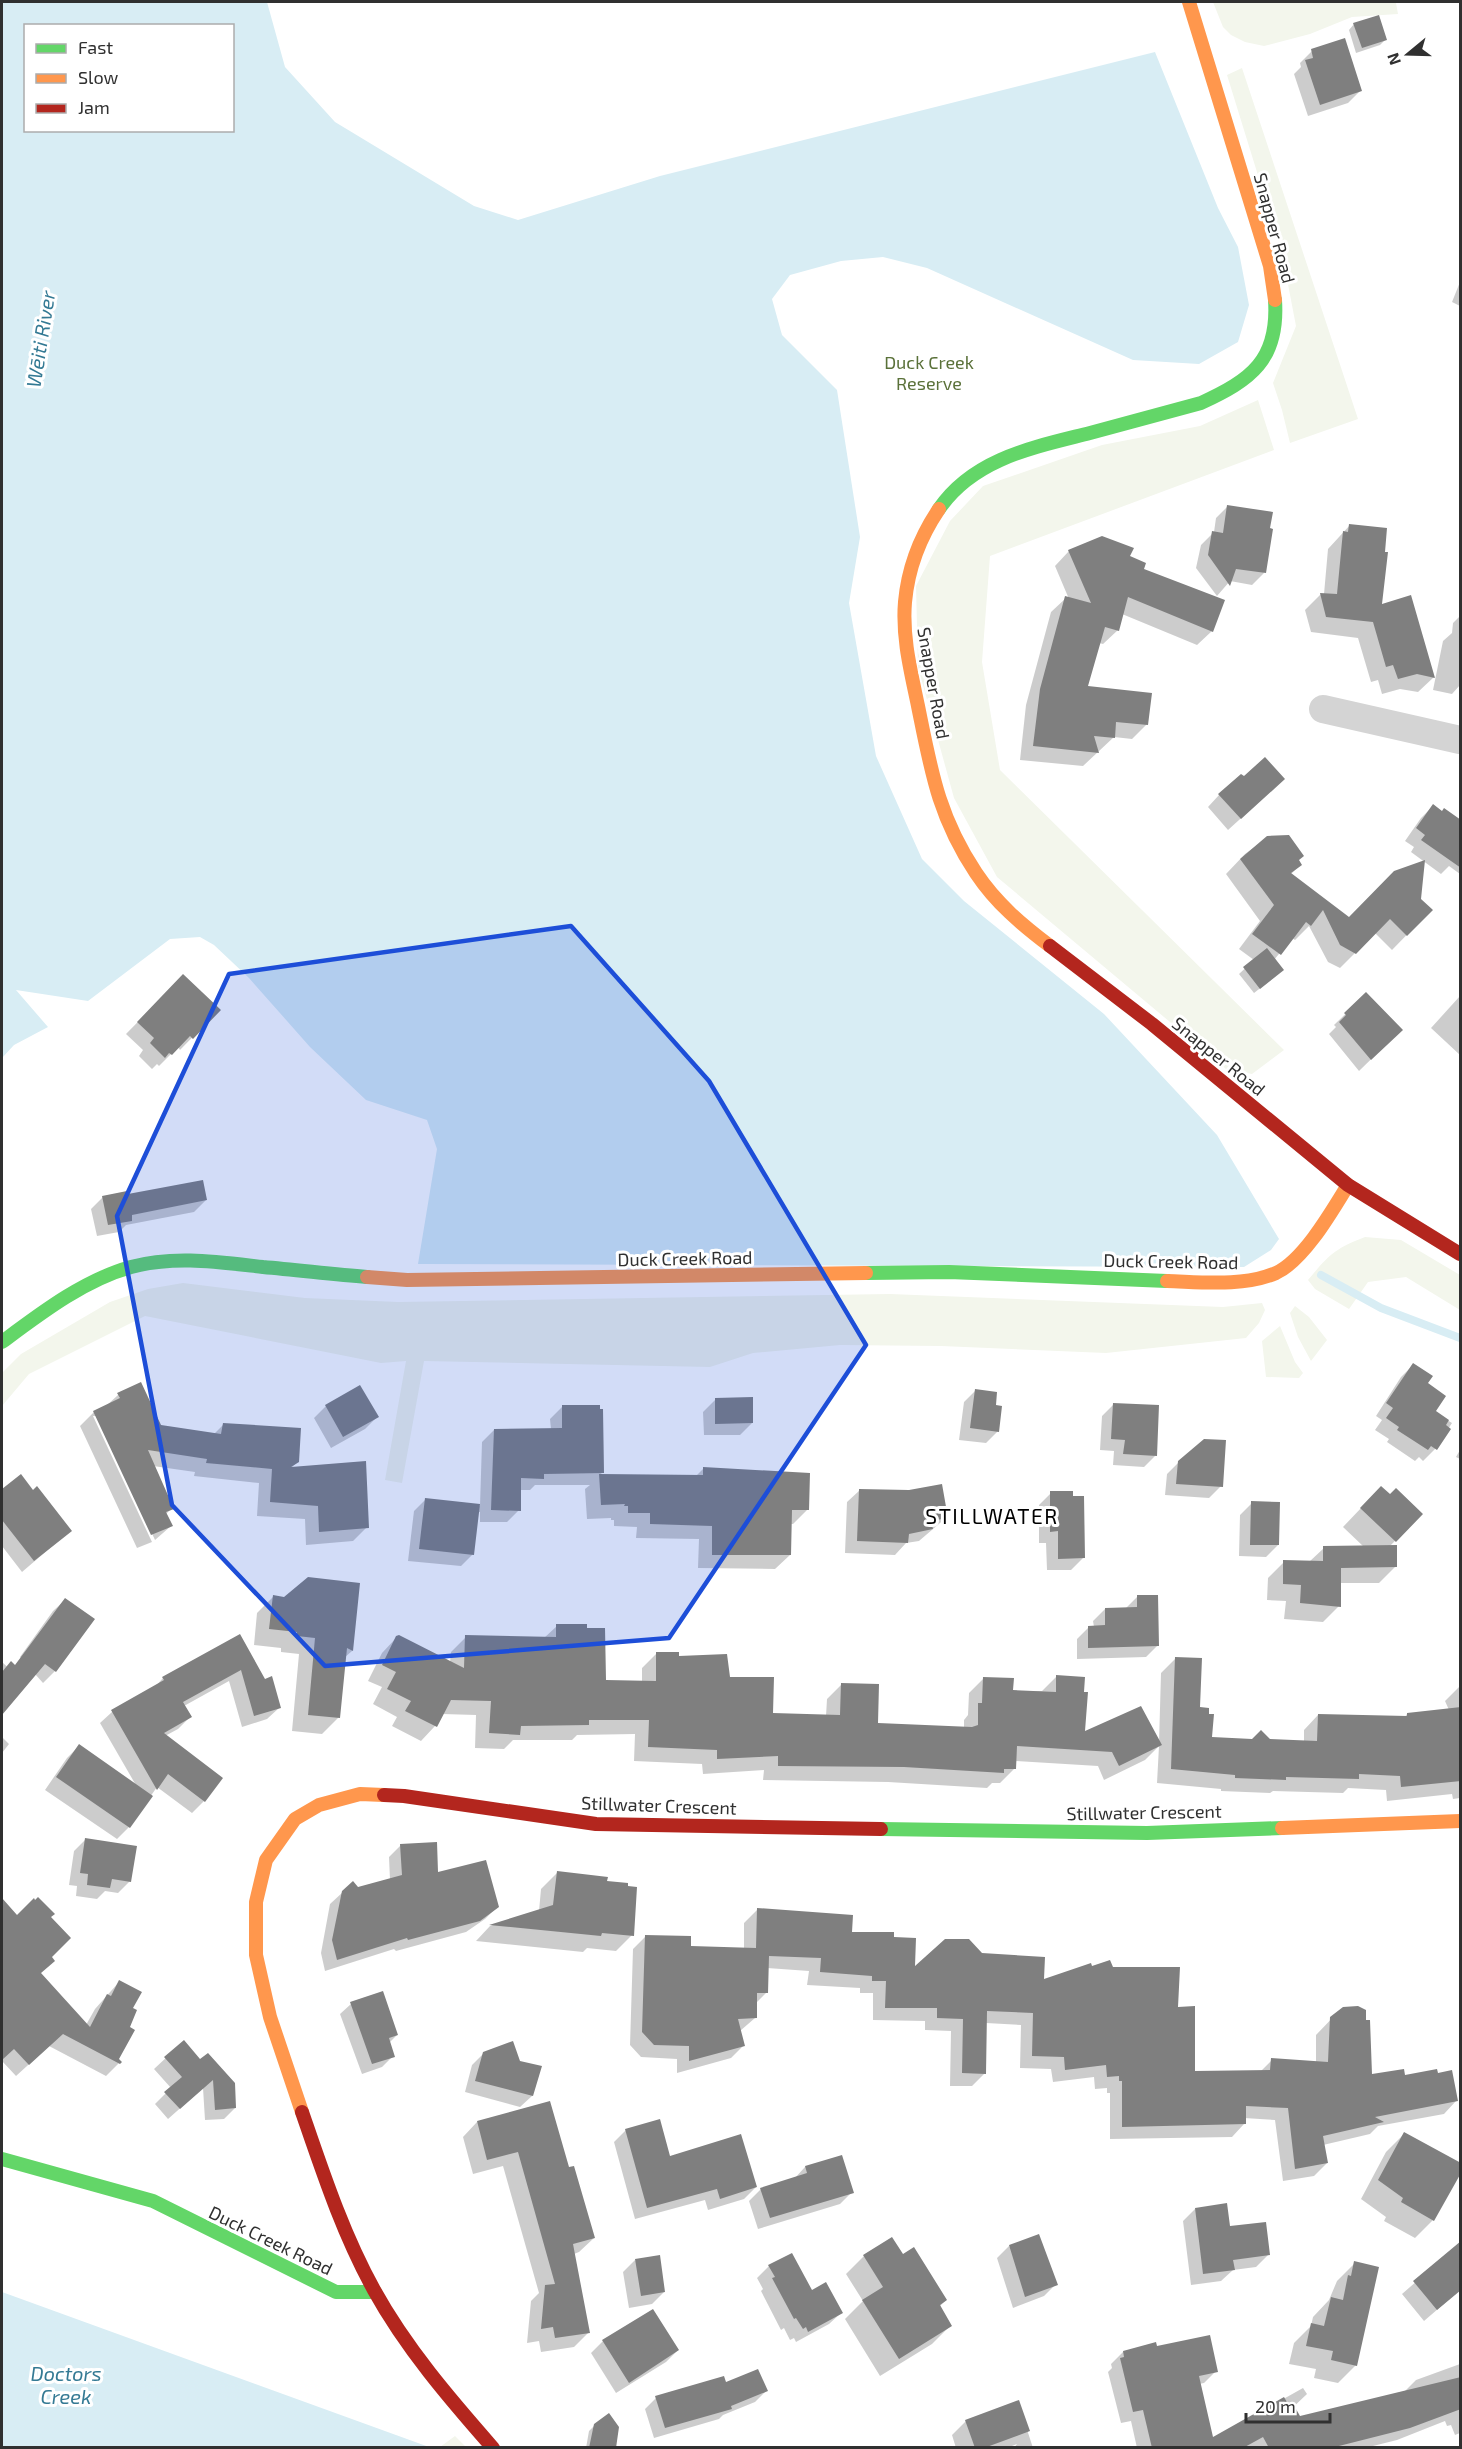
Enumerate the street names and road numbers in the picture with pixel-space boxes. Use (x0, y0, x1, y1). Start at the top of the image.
street label: Snapper Road (1250, 170, 1300, 286)
street label: Snapper Road (913, 625, 955, 741)
street label: Snapper Road (1168, 1012, 1270, 1100)
street label: Duck Creek Road (617, 1246, 753, 1270)
street label: Duck Creek Road (1103, 1249, 1239, 1273)
street label: Stillwater Crescent (581, 1791, 737, 1819)
street label: Stillwater Crescent (1066, 1800, 1222, 1824)
street label: Duck Creek Road (205, 2201, 337, 2279)

